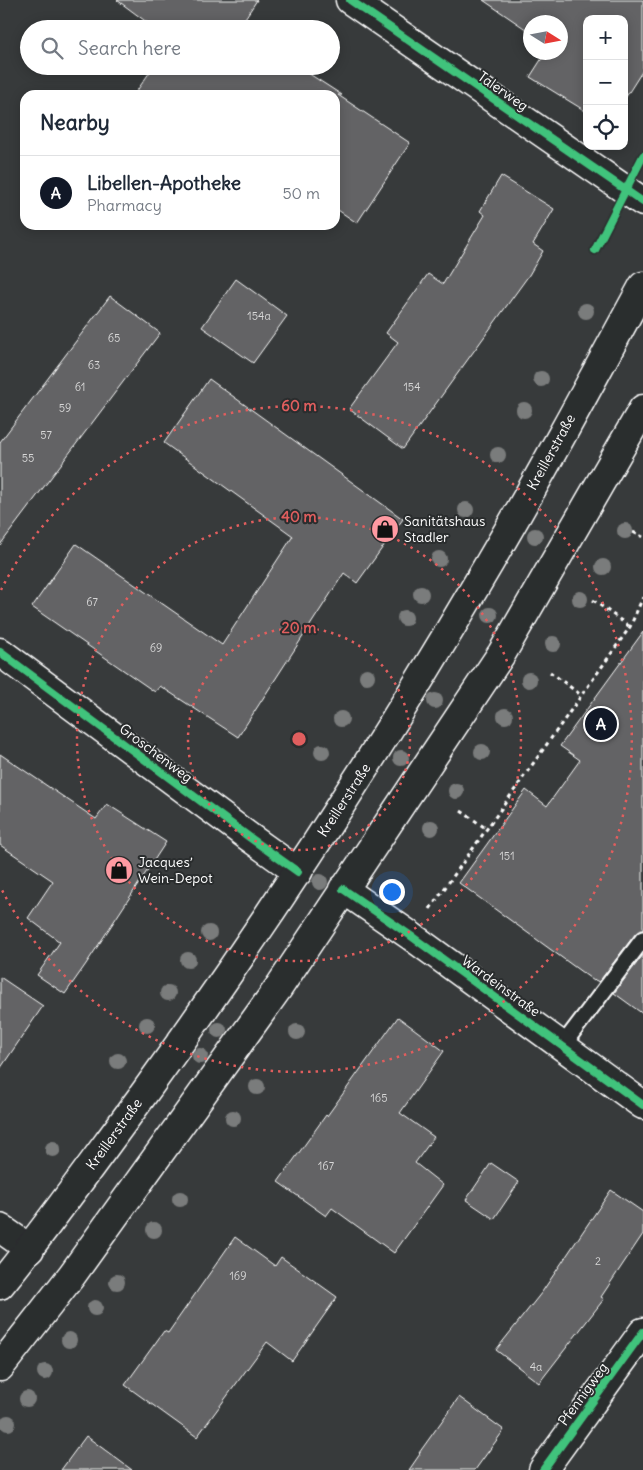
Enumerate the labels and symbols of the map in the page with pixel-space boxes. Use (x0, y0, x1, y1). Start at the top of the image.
north arrow (523, 15, 568, 60)
street label: Talerweg (474, 67, 532, 115)
house number: 154a (247, 309, 271, 323)
house number: 65 (108, 331, 120, 345)
house number: 63 (88, 358, 100, 372)
house number: 61 (75, 380, 85, 394)
house number: 154 (403, 380, 421, 394)
text: 60 m (281, 396, 317, 415)
house number: 59 (59, 401, 71, 415)
street label: Kreillerstraße (523, 411, 579, 493)
house number: 57 (40, 428, 52, 442)
house number: 55 (22, 451, 34, 465)
text: 40 m (281, 507, 317, 526)
place label: Sanitätshaus Stadler (404, 512, 485, 546)
shop icon: Sanitätshaus Stadler (370, 514, 400, 544)
house number: 67 (86, 595, 98, 609)
text: 20 m (282, 618, 316, 637)
house number: 69 (150, 641, 162, 655)
pin: A (585, 705, 617, 743)
street label: Groschenweg (116, 720, 196, 786)
centre of rings (290, 730, 308, 748)
street label: Kreillerstraße (314, 760, 374, 840)
house number: 151 (499, 849, 515, 863)
place label: Jacques’ Wein-Depot (138, 853, 213, 887)
shop icon: Jacques’ Wein-Depot (104, 855, 134, 885)
your location (379, 879, 405, 905)
street label: Wardeinstraße (458, 952, 544, 1020)
house number: 165 (370, 1091, 388, 1105)
street label: Kreillerstraße (82, 1095, 146, 1173)
house number: 167 (318, 1159, 335, 1173)
house number: 2 (595, 1254, 601, 1268)
house number: 169 (229, 1269, 247, 1283)
street label: Pfennigweg (554, 1359, 612, 1429)
house number: 4a (530, 1360, 542, 1374)

